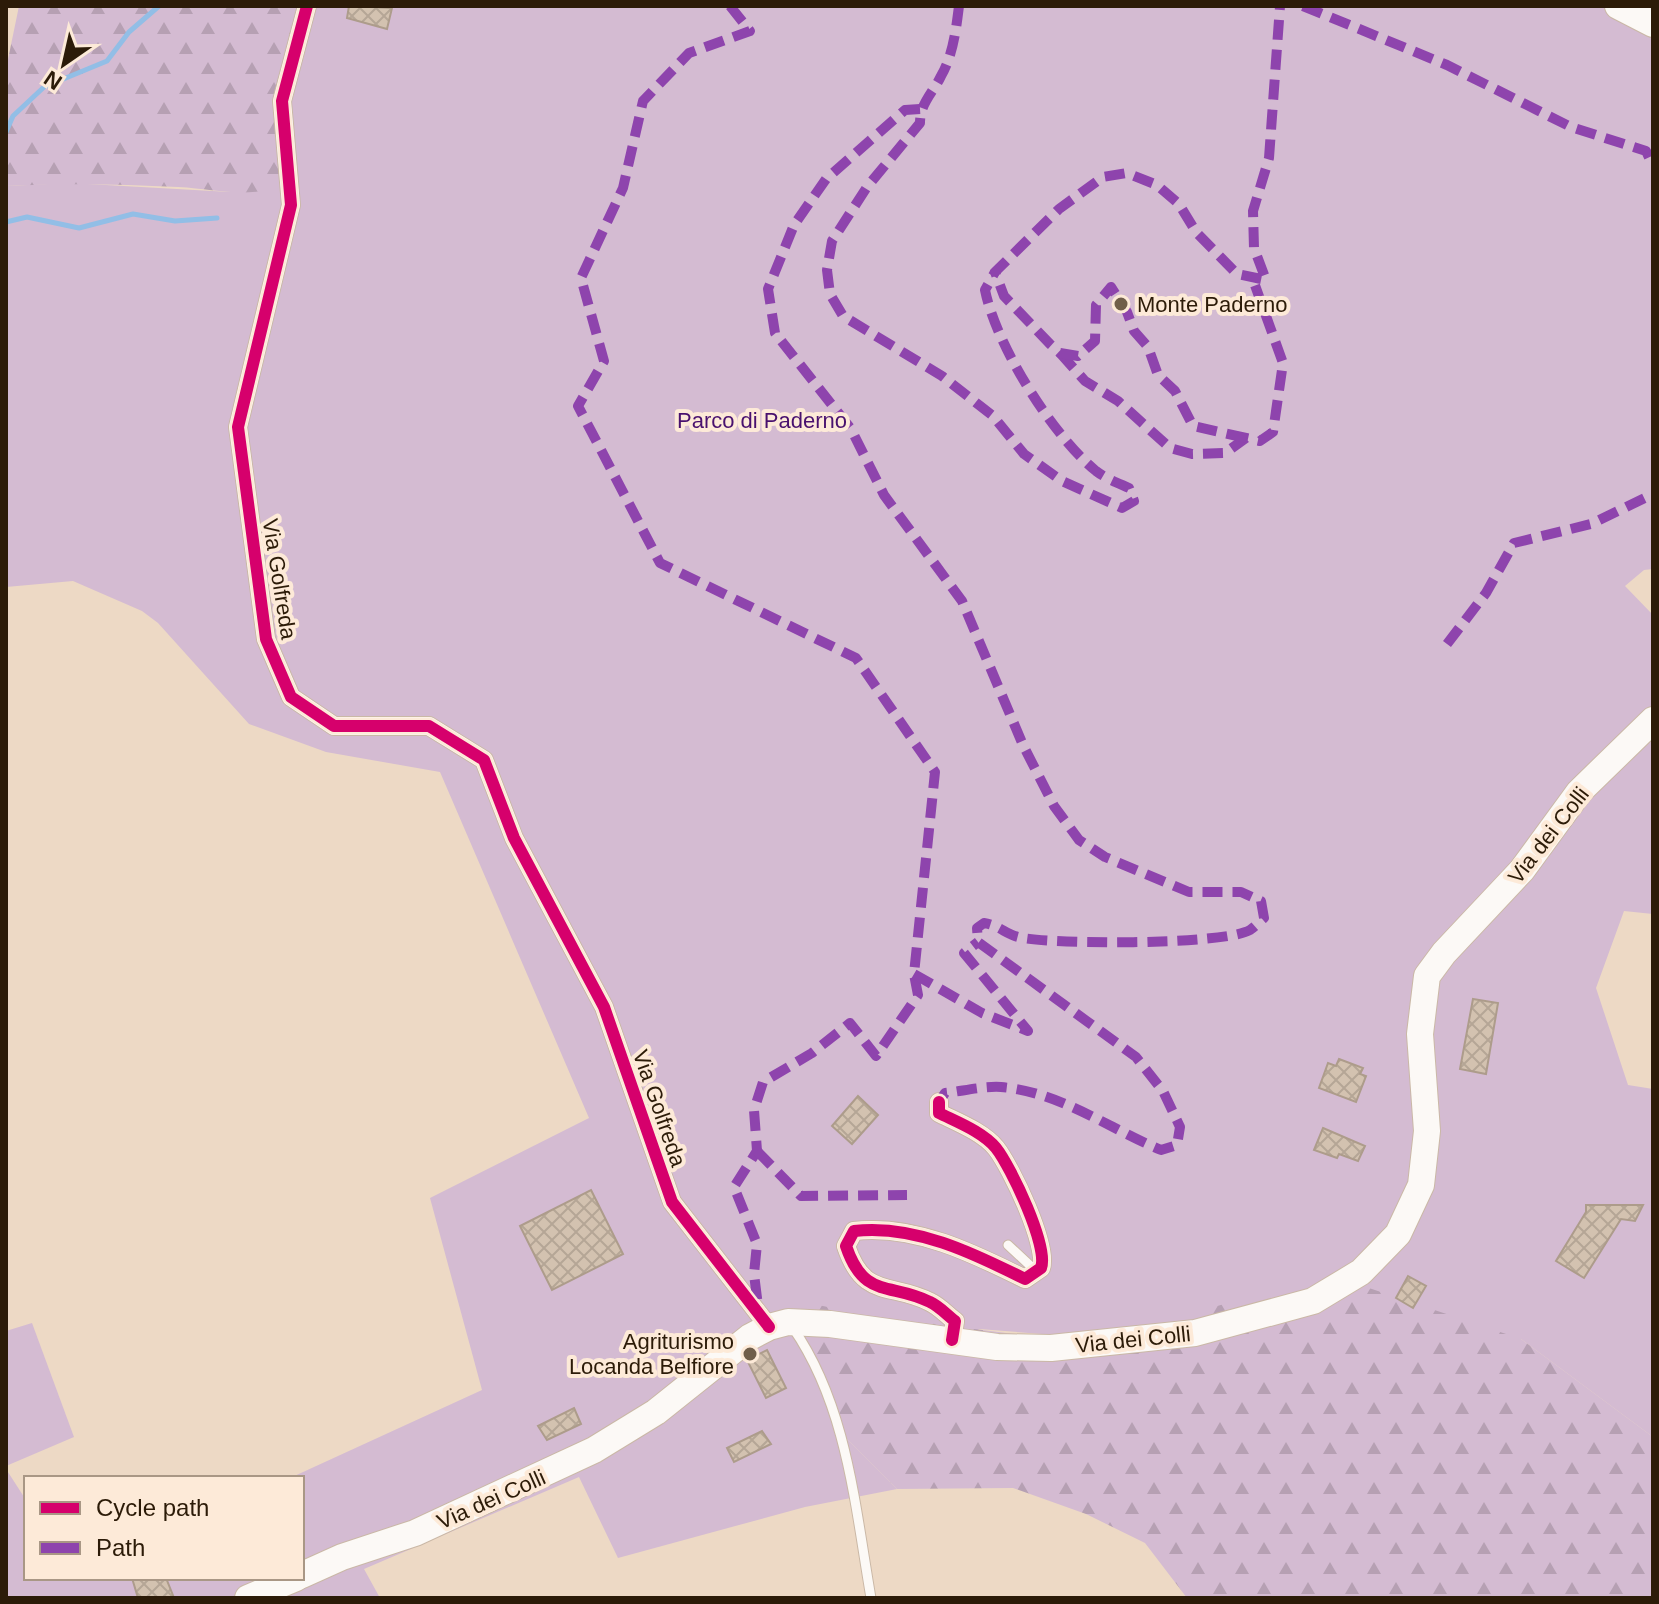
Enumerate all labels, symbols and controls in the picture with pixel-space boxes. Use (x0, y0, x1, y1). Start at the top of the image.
north arrow (24, 24, 104, 104)
text: N (40, 65, 67, 95)
place label: Monte Paderno (1137, 292, 1287, 317)
marker: Monte Paderno (1112, 295, 1130, 313)
park label: Parco di Paderno (677, 408, 847, 433)
street label: Via Golfreda (258, 517, 302, 642)
street label: Via dei Colli (1503, 782, 1594, 889)
street label: Via Golfreda (628, 1046, 691, 1171)
street label: Via dei Colli (1074, 1321, 1192, 1358)
place label: Agriturismo Locanda Belfiore (569, 1329, 734, 1379)
marker: Agriturismo Locanda Belfiore (741, 1345, 759, 1363)
street label: Via dei Colli (433, 1464, 549, 1534)
legend (24, 1476, 304, 1580)
text: Cycle path (96, 1494, 209, 1521)
text: Path (96, 1534, 145, 1561)

